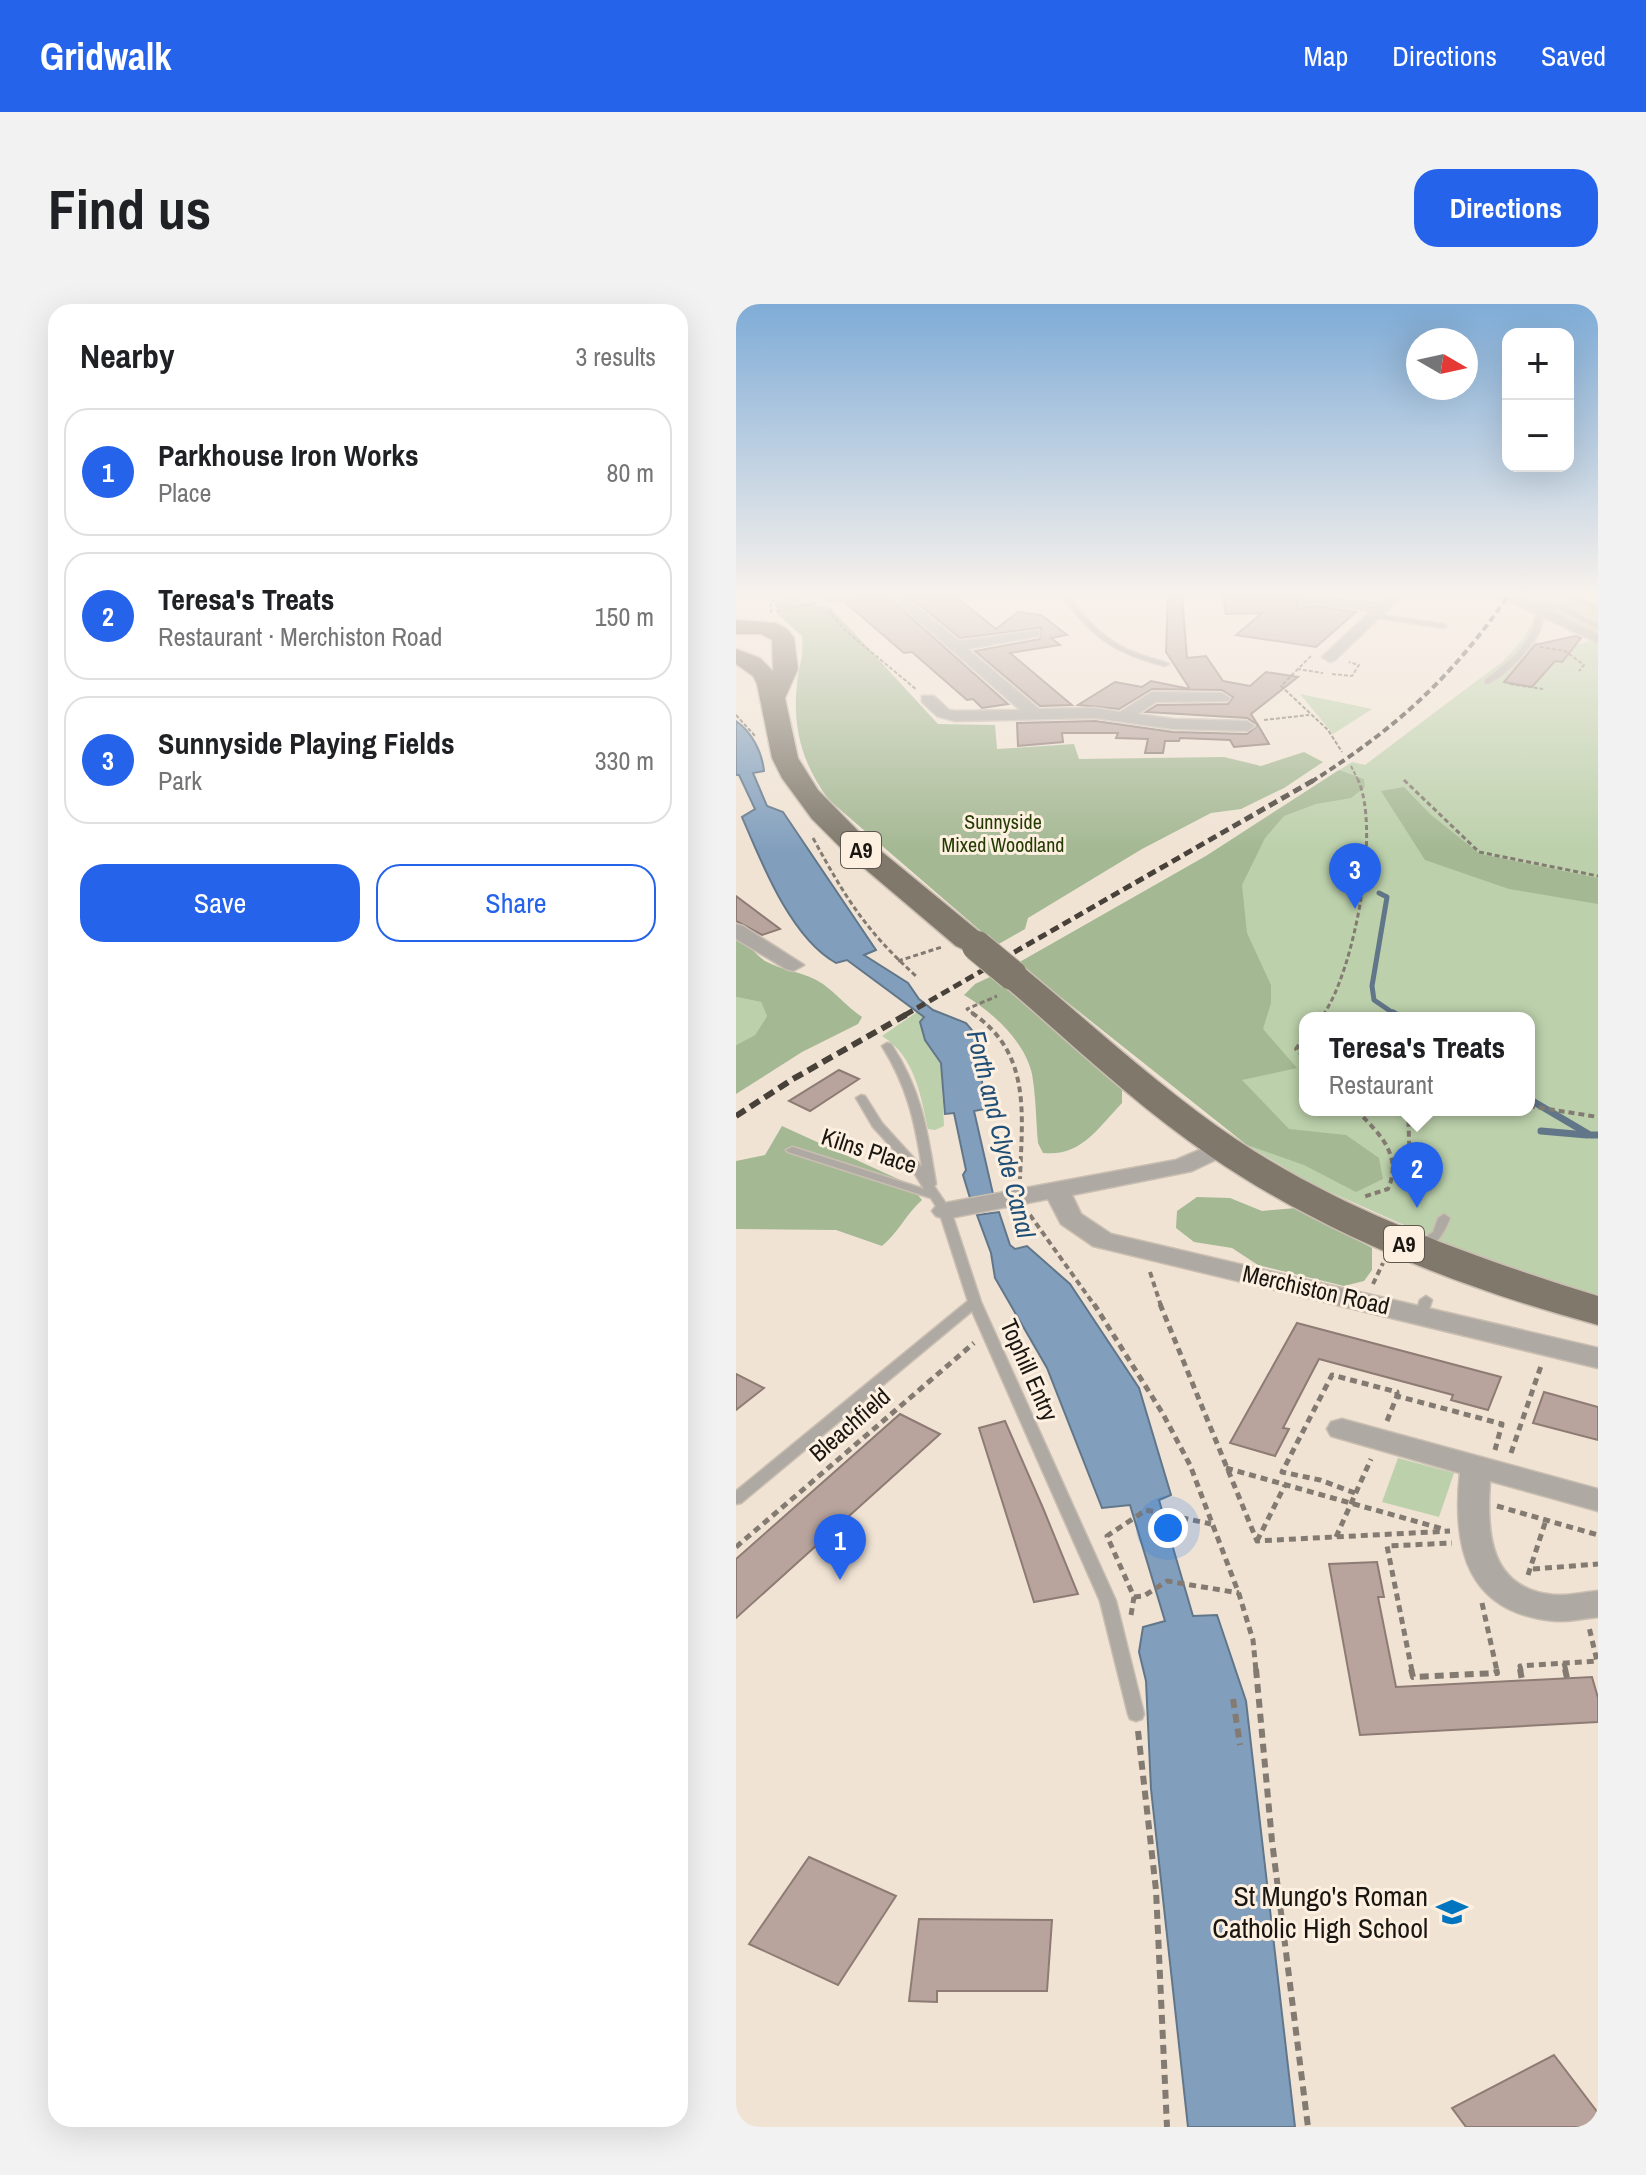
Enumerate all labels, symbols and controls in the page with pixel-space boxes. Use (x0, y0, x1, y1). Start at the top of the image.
text: Gridwalk (40, 31, 172, 82)
text: Map (1304, 37, 1348, 75)
text: Directions (1392, 37, 1497, 75)
text: Saved (1541, 37, 1606, 75)
button: Directions (1414, 169, 1598, 247)
text: Find us (48, 171, 211, 246)
north arrow (1406, 328, 1478, 400)
map controls (1502, 328, 1574, 472)
button: + (1502, 328, 1574, 400)
text: Nearby (80, 333, 175, 379)
text: 3 results (575, 339, 656, 374)
button: − (1502, 400, 1574, 472)
text: Parkhouse Iron Works (158, 435, 419, 475)
text: 1 (102, 455, 114, 490)
text: 80 m (607, 455, 654, 490)
text: Place (158, 475, 211, 510)
text: Teresa's Treats (158, 579, 334, 619)
text: 2 (102, 599, 114, 634)
text: 150 m (595, 599, 654, 634)
text: Restaurant · Merchiston Road (158, 619, 442, 654)
text: Sunnyside Playing Fields (158, 723, 455, 763)
text: 3 (102, 743, 114, 778)
text: 330 m (595, 743, 654, 778)
text: Park (158, 763, 202, 798)
park label: Sunnyside Mixed Woodland (942, 808, 1064, 858)
road number: A9 (841, 832, 881, 868)
pin: 3 (1329, 843, 1381, 909)
button: Save (80, 864, 360, 942)
button: Share (376, 864, 656, 942)
popup (1299, 1012, 1535, 1116)
water label: Forth and Clyde Canal (959, 1027, 1044, 1242)
text: Teresa's Treats (1329, 1027, 1505, 1067)
text: Restaurant (1329, 1067, 1433, 1102)
street label: Kilns Place (818, 1120, 921, 1180)
pin: 2 (1391, 1142, 1443, 1208)
road number: A9 (1384, 1226, 1424, 1262)
street label: Merchiston Road (1240, 1257, 1393, 1321)
street label: Tophill Entry (993, 1314, 1067, 1426)
street label: Bleachfield (802, 1380, 897, 1468)
your location (1148, 1508, 1188, 1548)
pin: 1 (814, 1514, 866, 1580)
place label: St Mungo's Roman Catholic High School (1212, 1877, 1428, 1947)
school or university icon: St Mungo's Roman Catholic High School (1435, 1895, 1469, 1929)

